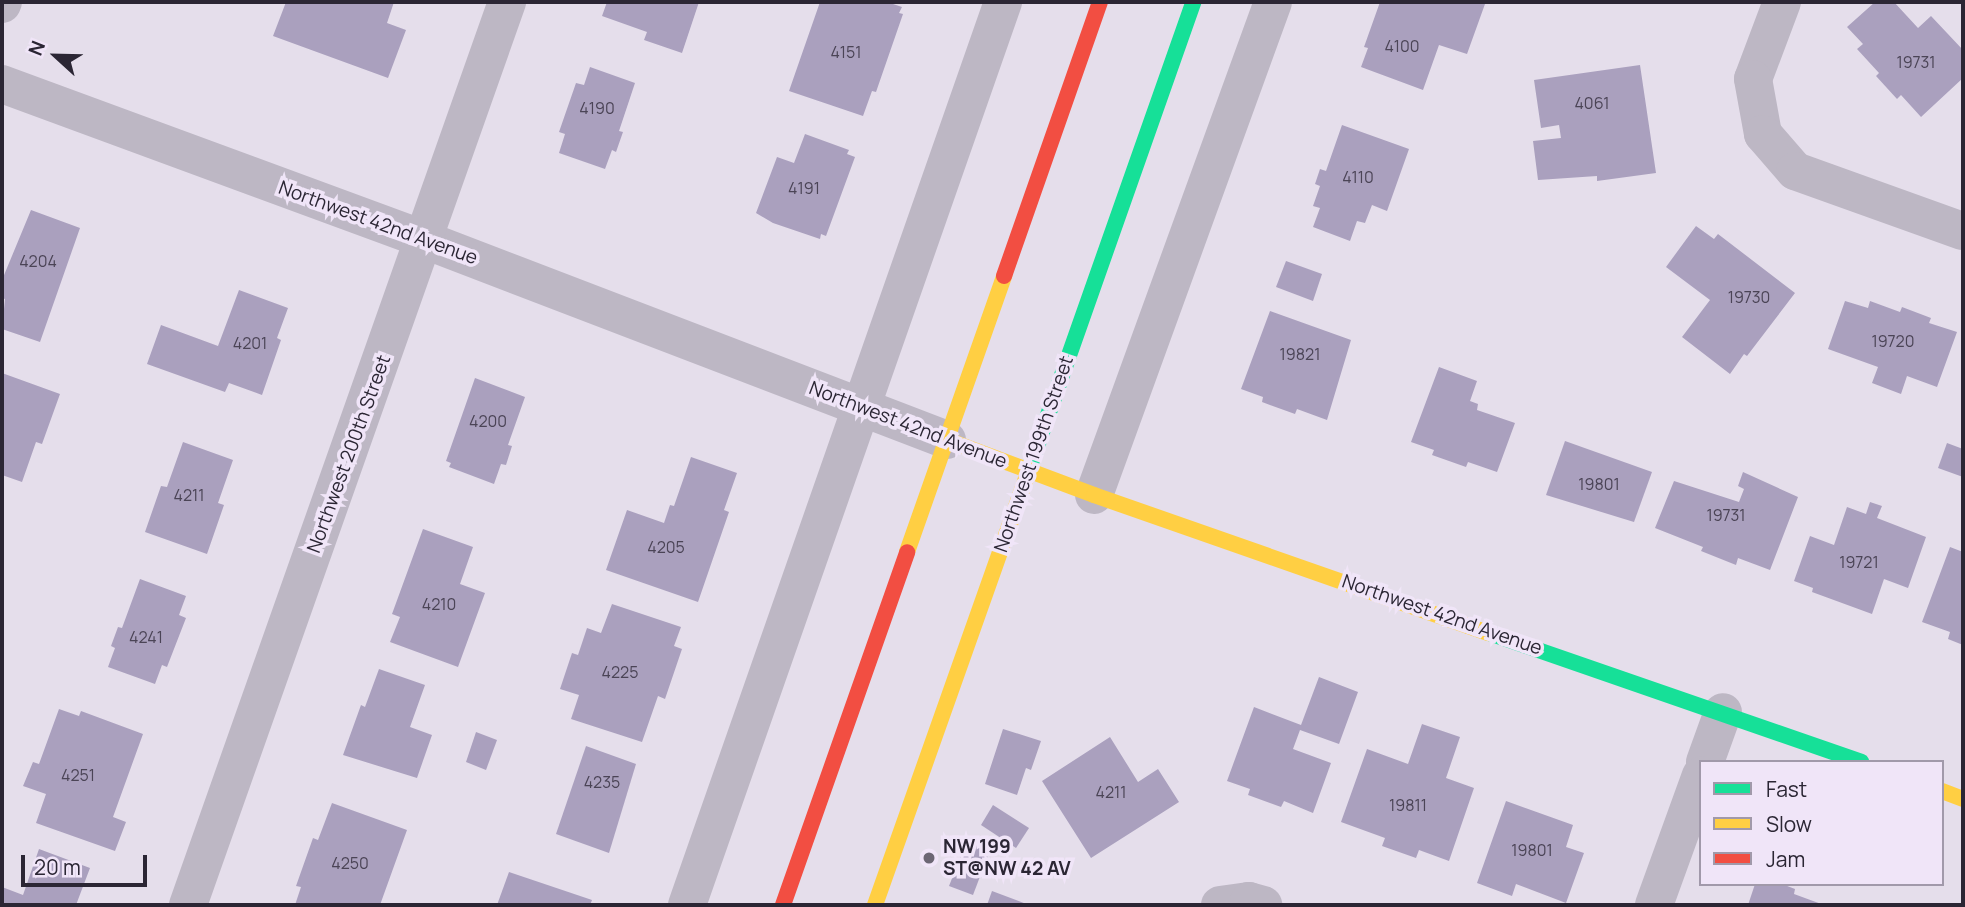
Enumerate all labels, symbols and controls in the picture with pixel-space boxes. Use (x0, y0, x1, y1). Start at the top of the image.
north arrow (21, 21, 91, 91)
house number: 4100 (1384, 36, 1420, 56)
text: N (22, 37, 51, 59)
house number: 4151 (830, 42, 862, 62)
house number: 19731 (1896, 52, 1936, 72)
house number: 4061 (1574, 93, 1610, 113)
house number: 4190 (579, 98, 615, 118)
house number: 4110 (1342, 167, 1374, 187)
street label: Northwest 42nd Avenue (275, 176, 481, 270)
house number: 4191 (788, 178, 820, 198)
house number: 4204 (19, 251, 57, 271)
house number: 19730 (1728, 287, 1770, 307)
house number: 19720 (1872, 331, 1914, 351)
house number: 4201 (233, 333, 267, 353)
house number: 19821 (1280, 344, 1320, 364)
street label: Northwest 200th Street (303, 352, 395, 556)
street label: Northwest 199th Street (990, 353, 1078, 555)
street label: Northwest 42nd Avenue (806, 377, 1010, 473)
house number: 4200 (469, 411, 507, 431)
house number: 19801 (1578, 474, 1620, 494)
house number: 4211 (173, 485, 205, 505)
house number: 19731 (1706, 505, 1746, 525)
house number: 4205 (647, 537, 685, 557)
house number: 19721 (1839, 552, 1879, 572)
street label: Northwest 42nd Avenue (1339, 570, 1545, 660)
house number: 4210 (422, 594, 456, 614)
house number: 4241 (129, 627, 163, 647)
house number: 4225 (602, 662, 638, 682)
legend (1699, 760, 1944, 886)
house number: 4251 (61, 765, 95, 785)
house number: 4235 (584, 772, 620, 792)
text: Fast (1766, 775, 1807, 803)
house number: 4211 (1095, 782, 1127, 802)
house number: 19811 (1389, 795, 1427, 815)
text: Slow (1766, 810, 1812, 838)
place label: NW 199 ST@NW 42 AV (943, 836, 1071, 880)
house number: 19801 (1511, 840, 1553, 860)
scale bar (24, 841, 150, 885)
text: Jam (1766, 845, 1805, 873)
marker: NW 199 ST@NW 42 AV (921, 850, 937, 866)
text: 20 m (34, 853, 81, 881)
house number: 4250 (331, 853, 369, 873)

